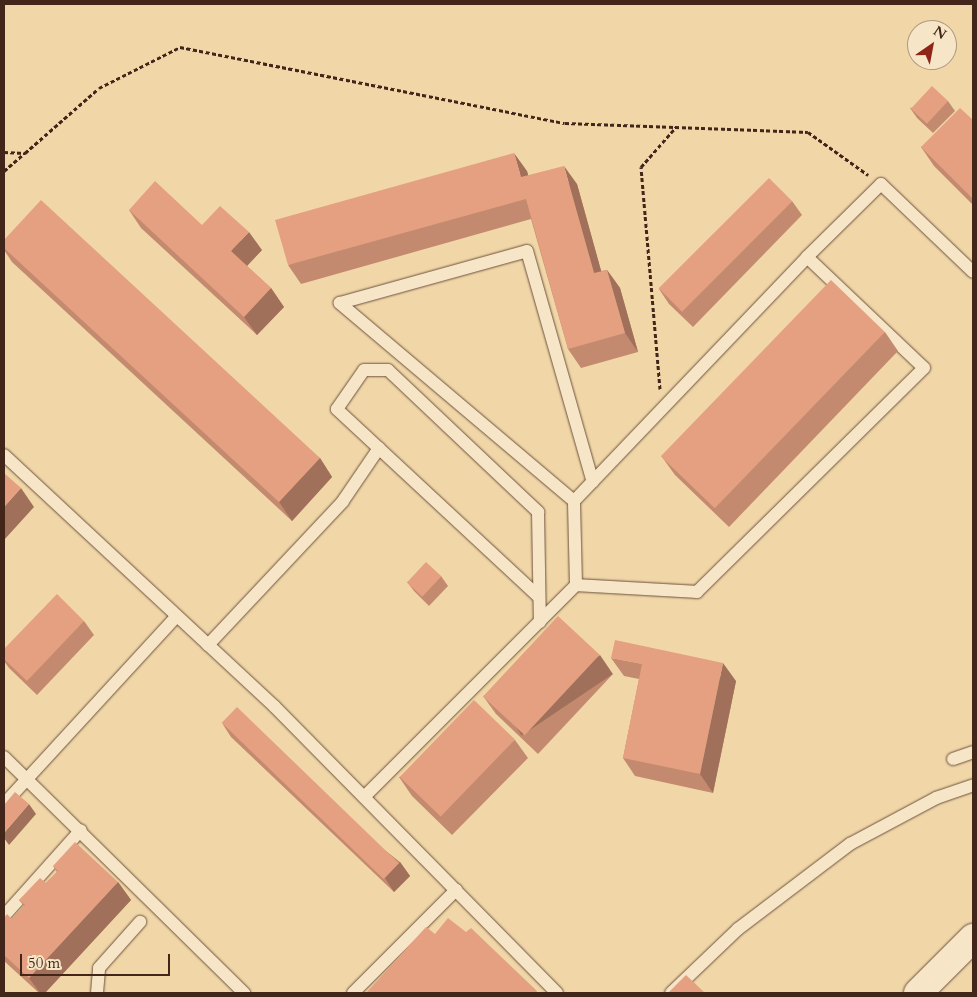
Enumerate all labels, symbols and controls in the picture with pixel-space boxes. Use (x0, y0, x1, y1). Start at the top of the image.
north arrow (907, 20, 957, 70)
text: N (930, 22, 950, 44)
scale bar (22, 944, 172, 976)
text: 50 m (28, 953, 60, 973)

